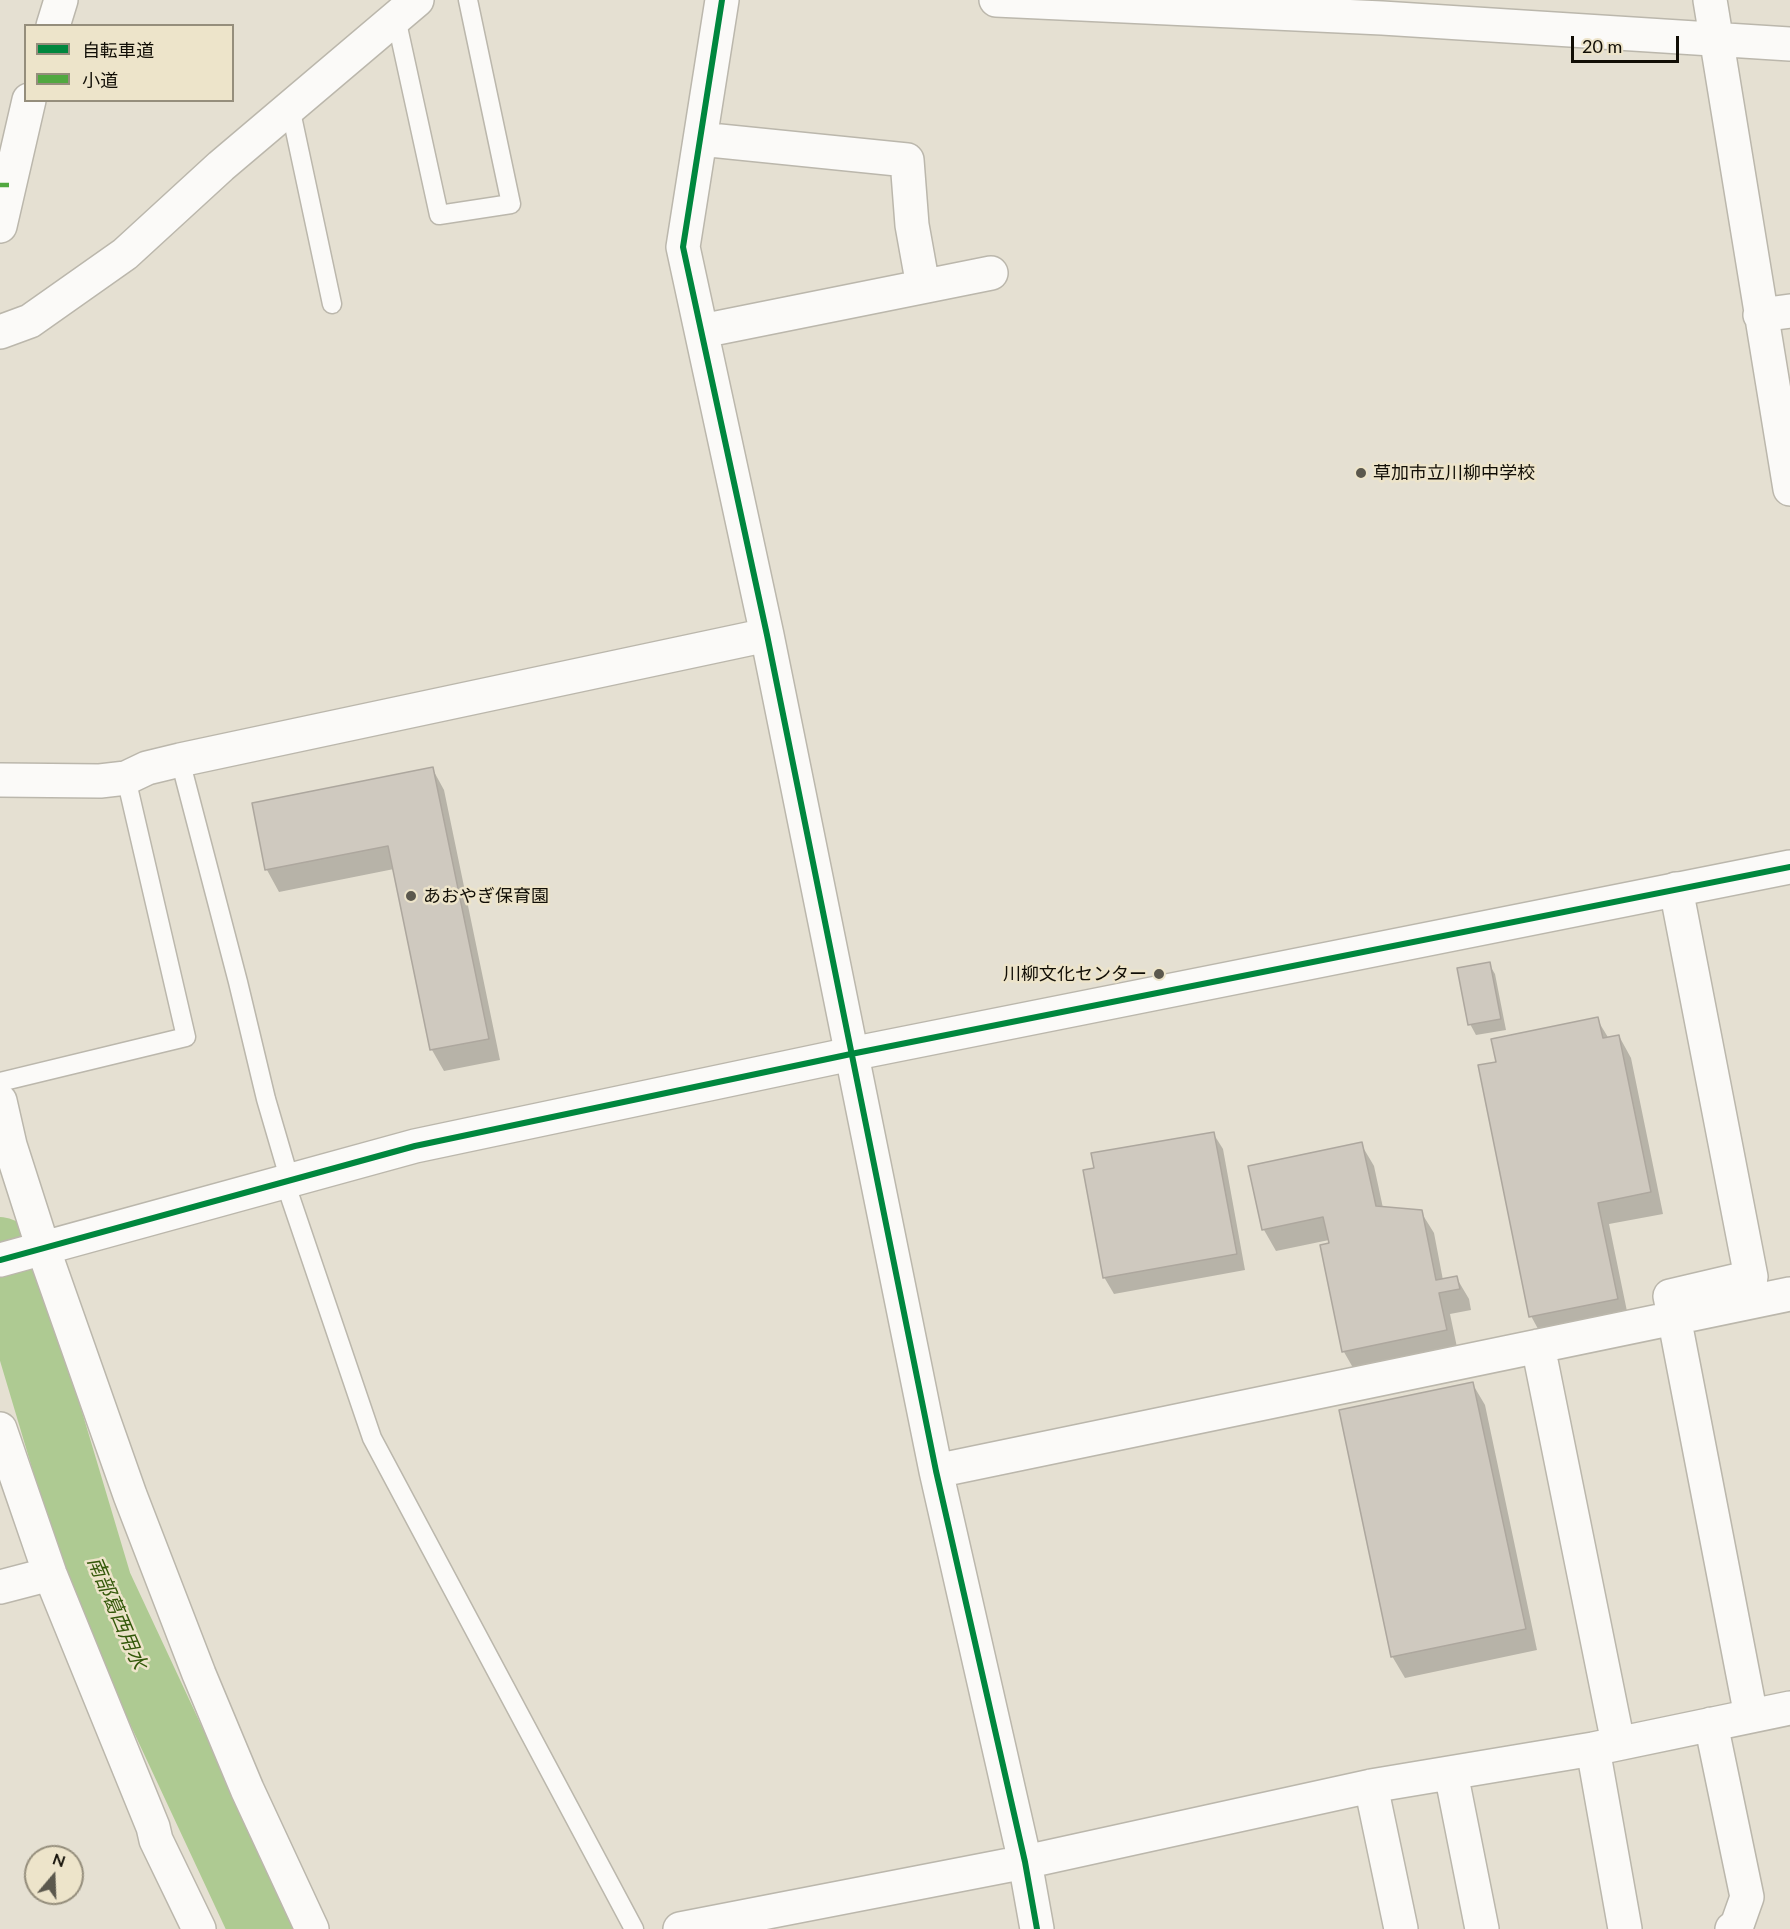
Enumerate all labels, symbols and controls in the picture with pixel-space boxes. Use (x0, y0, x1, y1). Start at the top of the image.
legend (24, 24, 234, 102)
scale bar (1574, 24, 1682, 62)
text: 20 m (1582, 35, 1622, 57)
text: 自転車道 (82, 39, 154, 61)
text: 小道 (82, 69, 118, 91)
place label: 草加市立川柳中学校 (1373, 462, 1535, 484)
marker: 草加市立川柳中学校 (1354, 466, 1368, 480)
place label: あおやぎ保育園 (423, 885, 549, 907)
marker: あおやぎ保育園 (404, 889, 418, 903)
place label: 川柳文化センター (1003, 963, 1147, 985)
marker: 川柳文化センター (1152, 967, 1166, 981)
water label: 南部葛西用水 (83, 1553, 151, 1673)
north arrow (24, 1845, 84, 1905)
text: N (50, 1848, 68, 1870)

